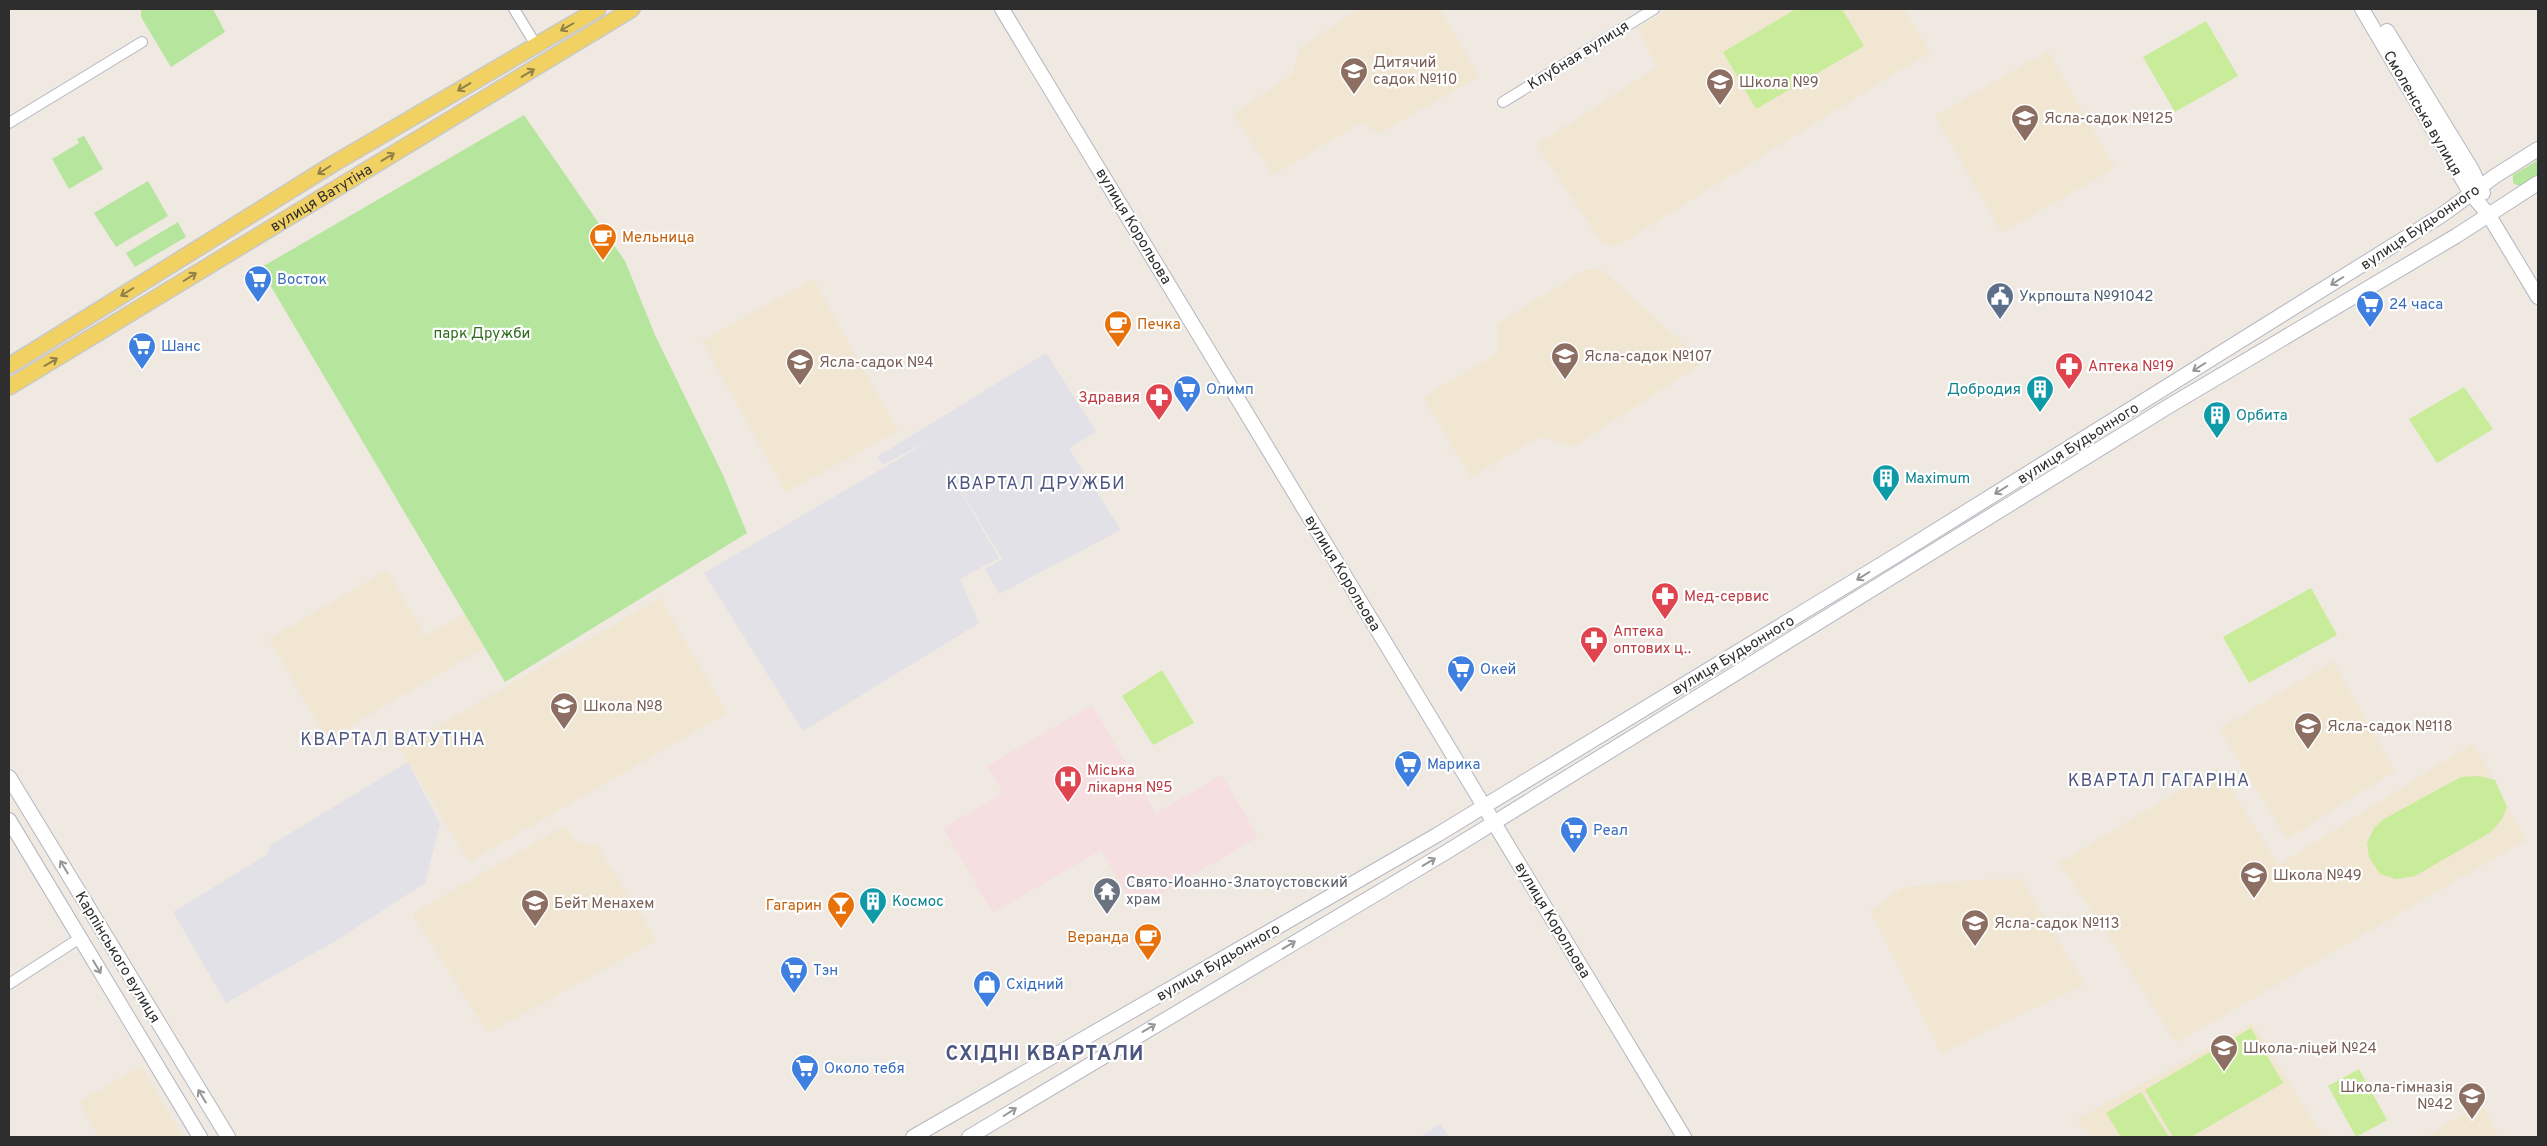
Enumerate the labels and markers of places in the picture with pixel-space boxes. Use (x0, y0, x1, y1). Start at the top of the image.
place label: Дитячий садок №110 (1373, 54, 1457, 90)
school or university icon: Дитячий садок №110 (1339, 56, 1369, 95)
school or university icon: Школа №9 (1705, 67, 1735, 106)
place label: Школа №9 (1739, 74, 1819, 93)
school or university icon: Ясла-садок №125 (2010, 103, 2040, 142)
place label: Ясла-садок №125 (2044, 110, 2173, 129)
cafe icon: Мельница (588, 222, 618, 261)
place label: Мельница (622, 229, 695, 248)
supermarket icon: Восток (243, 264, 273, 303)
place label: Восток (277, 271, 327, 290)
public building icon: Укрпошта №91042 (1985, 281, 2015, 320)
place label: Укрпошта №91042 (2019, 288, 2153, 307)
supermarket icon: 24 часа (2355, 289, 2385, 328)
place label: 24 часа (2389, 296, 2443, 315)
cafe icon: Печка (1103, 309, 1133, 348)
place label: Печка (1137, 316, 1181, 335)
supermarket icon: Шанс (127, 331, 157, 370)
place label: Шанс (161, 338, 201, 357)
school or university icon: Ясла-садок №107 (1550, 341, 1580, 380)
school or university icon: Ясла-садок №4 (785, 347, 815, 386)
place label: Ясла-садок №107 (1584, 348, 1712, 367)
pharmacy icon: Аптека №19 (2054, 351, 2084, 390)
place label: Ясла-садок №4 (819, 354, 934, 373)
place label: Аптека №19 (2088, 358, 2174, 377)
supermarket icon: Олимп (1172, 374, 1202, 413)
building icon: Добродия (2025, 374, 2055, 413)
place label: Олимп (1206, 381, 1254, 400)
place label: Добродия (1947, 381, 2021, 400)
pharmacy icon: Здравия (1144, 382, 1174, 421)
place label: Здравия (1078, 389, 1140, 408)
building icon: Орбита (2202, 400, 2232, 439)
place label: Орбита (2236, 407, 2288, 426)
building icon: Maximum (1871, 463, 1901, 502)
place label: Maximum (1905, 470, 1970, 489)
pharmacy icon: Мед-сервис (1650, 581, 1680, 620)
place label: Мед-сервис (1684, 588, 1769, 607)
place label: Аптека оптових ц‥ (1613, 623, 1692, 659)
pharmacy icon: Аптека оптових ц‥ (1579, 625, 1609, 664)
supermarket icon: Окей (1446, 654, 1476, 693)
place label: Окей (1480, 661, 1516, 680)
school or university icon: Школа №8 (549, 691, 579, 730)
place label: Школа №8 (583, 698, 663, 717)
school or university icon: Ясла-садок №118 (2293, 711, 2323, 750)
place label: Ясла-садок №118 (2327, 718, 2453, 737)
supermarket icon: Марика (1393, 749, 1423, 788)
place label: Марика (1427, 756, 1480, 775)
place label: Міська лікарня №5 (1087, 762, 1173, 798)
hospital icon: Міська лікарня №5 (1053, 764, 1083, 803)
supermarket icon: Реал (1559, 815, 1589, 854)
place label: Реал (1593, 822, 1628, 841)
school or university icon: Школа №49 (2239, 860, 2269, 899)
place label: Школа №49 (2273, 867, 2362, 886)
place label: Свято-Иоанно-Златоустовский храм (1126, 874, 1348, 910)
temple icon: Свято-Иоанно-Златоустовский храм (1092, 876, 1122, 915)
building icon: Космос (858, 886, 888, 925)
school or university icon: Бейт Менахем (520, 888, 550, 927)
bar icon: Гагарин (826, 890, 856, 929)
place label: Космос (892, 893, 944, 912)
place label: Бейт Менахем (554, 895, 654, 914)
place label: Гагарин (766, 897, 822, 916)
school or university icon: Ясла-садок №113 (1960, 908, 1990, 947)
place label: Ясла-садок №113 (1994, 915, 2119, 934)
cafe icon: Веранда (1133, 922, 1163, 961)
place label: Веранда (1067, 929, 1129, 948)
supermarket icon: Тэн (779, 955, 809, 994)
place label: Тэн (813, 962, 838, 981)
shop icon: Східний (972, 969, 1002, 1008)
place label: Східний (1006, 976, 1064, 995)
school or university icon: Школа-ліцей №24 (2209, 1033, 2239, 1072)
place label: Школа-ліцей №24 (2243, 1040, 2377, 1059)
supermarket icon: Около тебя (790, 1053, 820, 1092)
place label: Около тебя (824, 1060, 905, 1079)
place label: Школа-гімназія №42 (2340, 1079, 2453, 1115)
school or university icon: Школа-гімназія №42 (2457, 1081, 2487, 1120)

